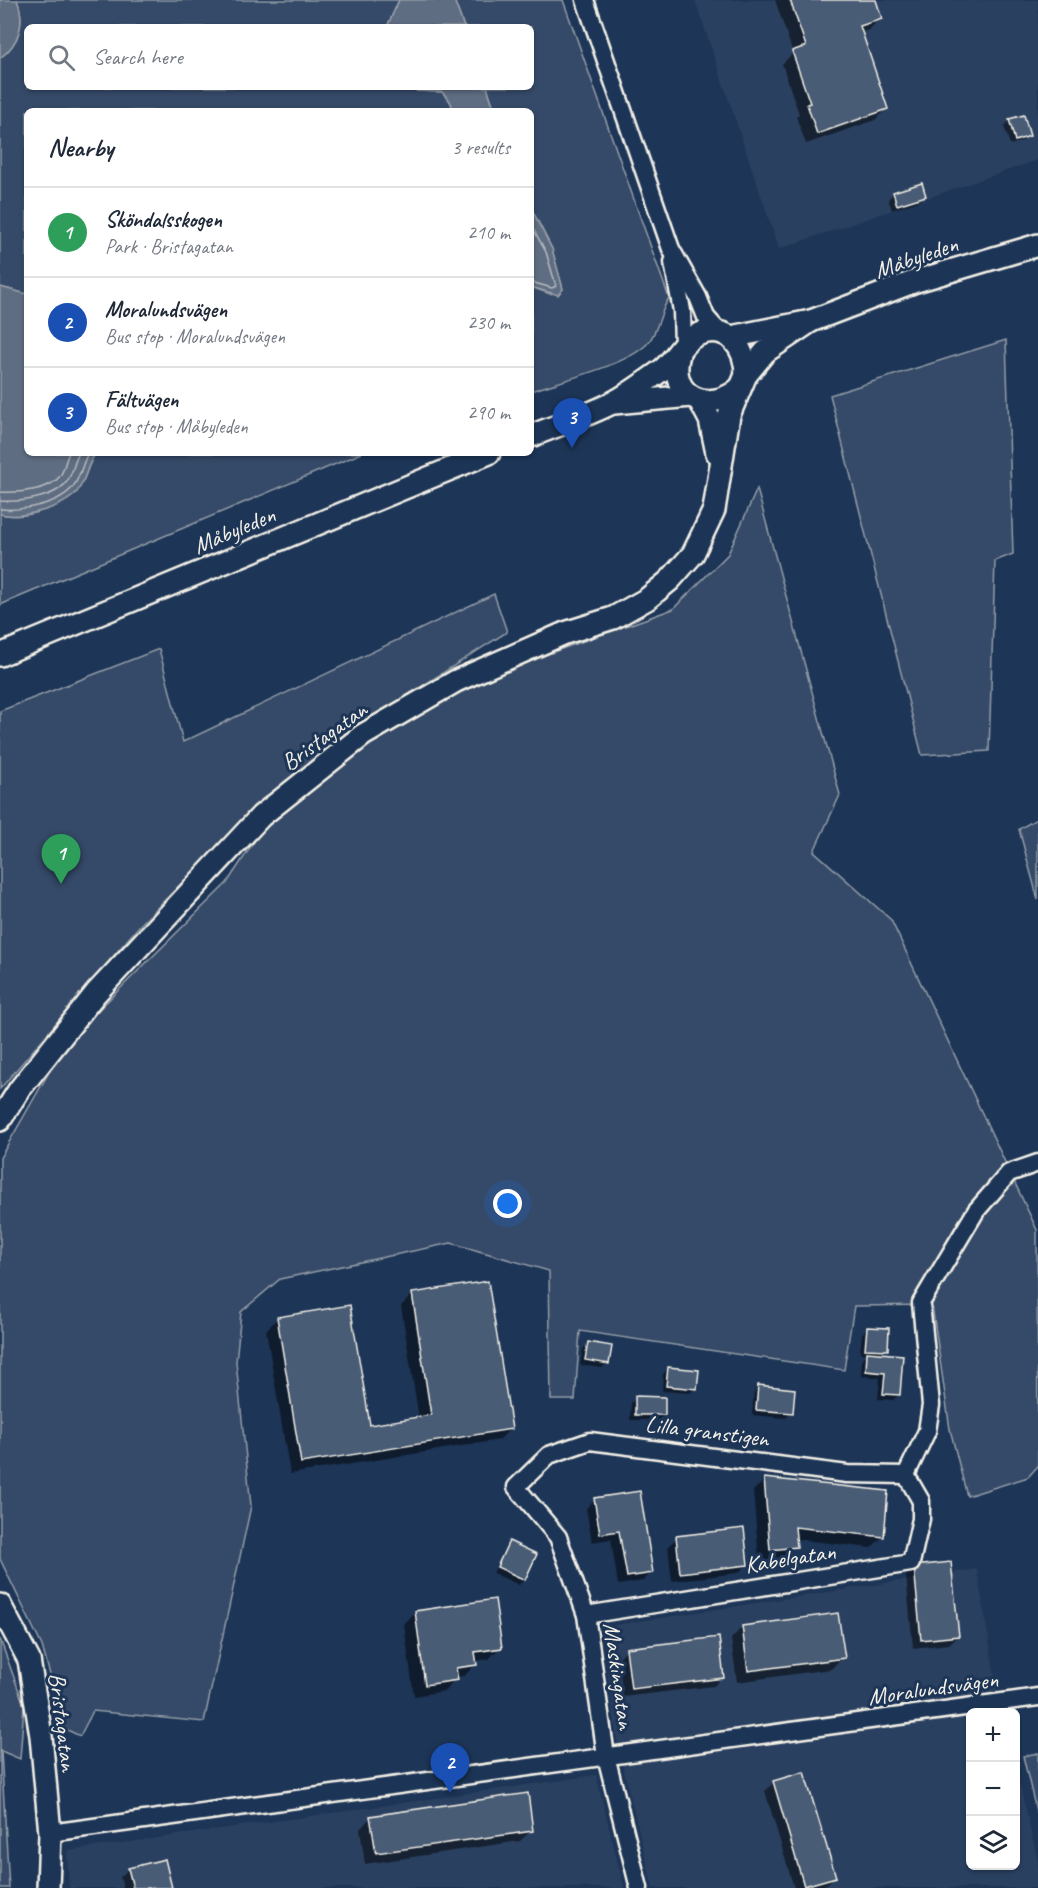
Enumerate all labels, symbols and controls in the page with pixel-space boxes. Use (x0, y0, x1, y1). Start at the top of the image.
search box (24, 24, 534, 90)
icon: search (45, 41, 78, 74)
text: Search here (93, 43, 183, 71)
text: Nearby (48, 131, 113, 164)
text: 3 results (451, 135, 510, 160)
text: Sköndalsskogen (105, 206, 222, 234)
text: 1 (63, 220, 72, 245)
text: 210 m (467, 220, 510, 245)
street label: Måbyleden (870, 229, 962, 285)
text: Park · Bristagatan (105, 234, 233, 259)
text: Moralundsvägen (105, 296, 227, 324)
text: 2 (63, 310, 72, 335)
text: 230 m (467, 310, 510, 335)
text: Bus stop · Moralundsvägen (105, 324, 285, 349)
text: Fältvägen (105, 386, 178, 414)
pin: 3 (552, 398, 592, 448)
text: 3 (63, 400, 72, 425)
text: 290 m (467, 400, 510, 425)
text: Bus stop · Måbyleden (105, 414, 248, 439)
street label: Måbyleden (188, 499, 280, 561)
street label: Bristagatan (275, 694, 374, 777)
pin: 1 (42, 834, 80, 884)
your location (493, 1189, 522, 1218)
street label: Lilla granstigen (644, 1409, 772, 1454)
street label: Kabelgatan (743, 1536, 838, 1580)
street label: Maskingatan (597, 1621, 642, 1733)
street label: Moralundsvägen (866, 1664, 1000, 1712)
street label: Bristagatan (42, 1671, 84, 1774)
map controls (966, 1708, 1020, 1870)
button: + (966, 1708, 1020, 1762)
pin: 2 (430, 1744, 470, 1793)
button: − (966, 1762, 1020, 1816)
button: layers (966, 1816, 1020, 1870)

